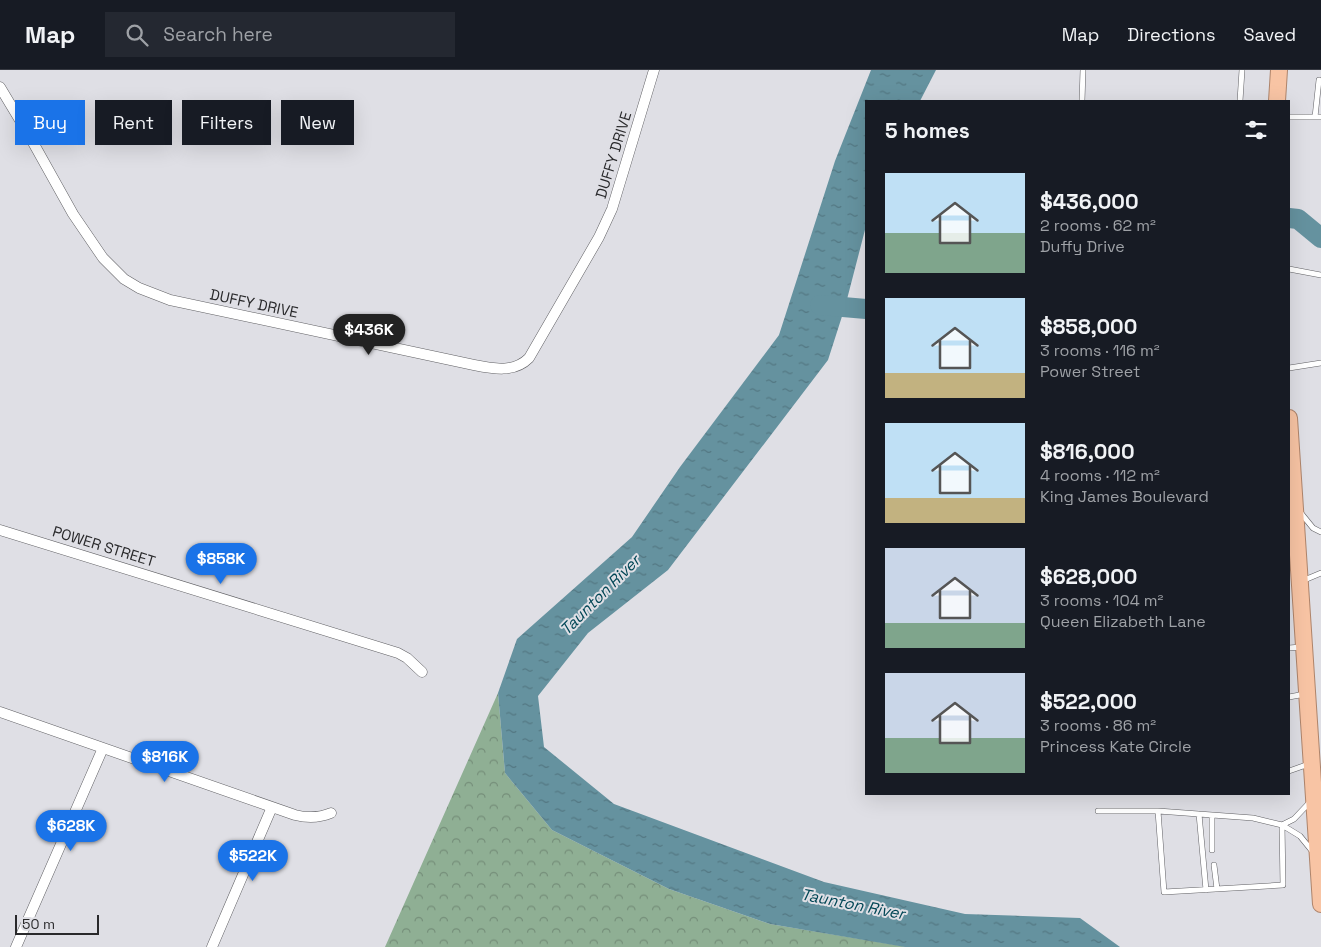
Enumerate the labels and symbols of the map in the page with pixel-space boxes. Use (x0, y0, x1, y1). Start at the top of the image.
street label: DUFFY DRIVE (591, 109, 635, 201)
street label: DUFFY DRIVE (208, 284, 300, 322)
pin: $436K (334, 314, 404, 356)
street label: POWER STREET (50, 521, 158, 571)
pin: $858K (186, 542, 256, 585)
water label: Taunton River (555, 549, 646, 640)
pin: $816K (130, 740, 200, 783)
pin: $628K (36, 810, 106, 852)
pin: $522K (218, 840, 288, 882)
water label: Taunton River (799, 884, 909, 925)
scale bar (15, 912, 99, 935)

